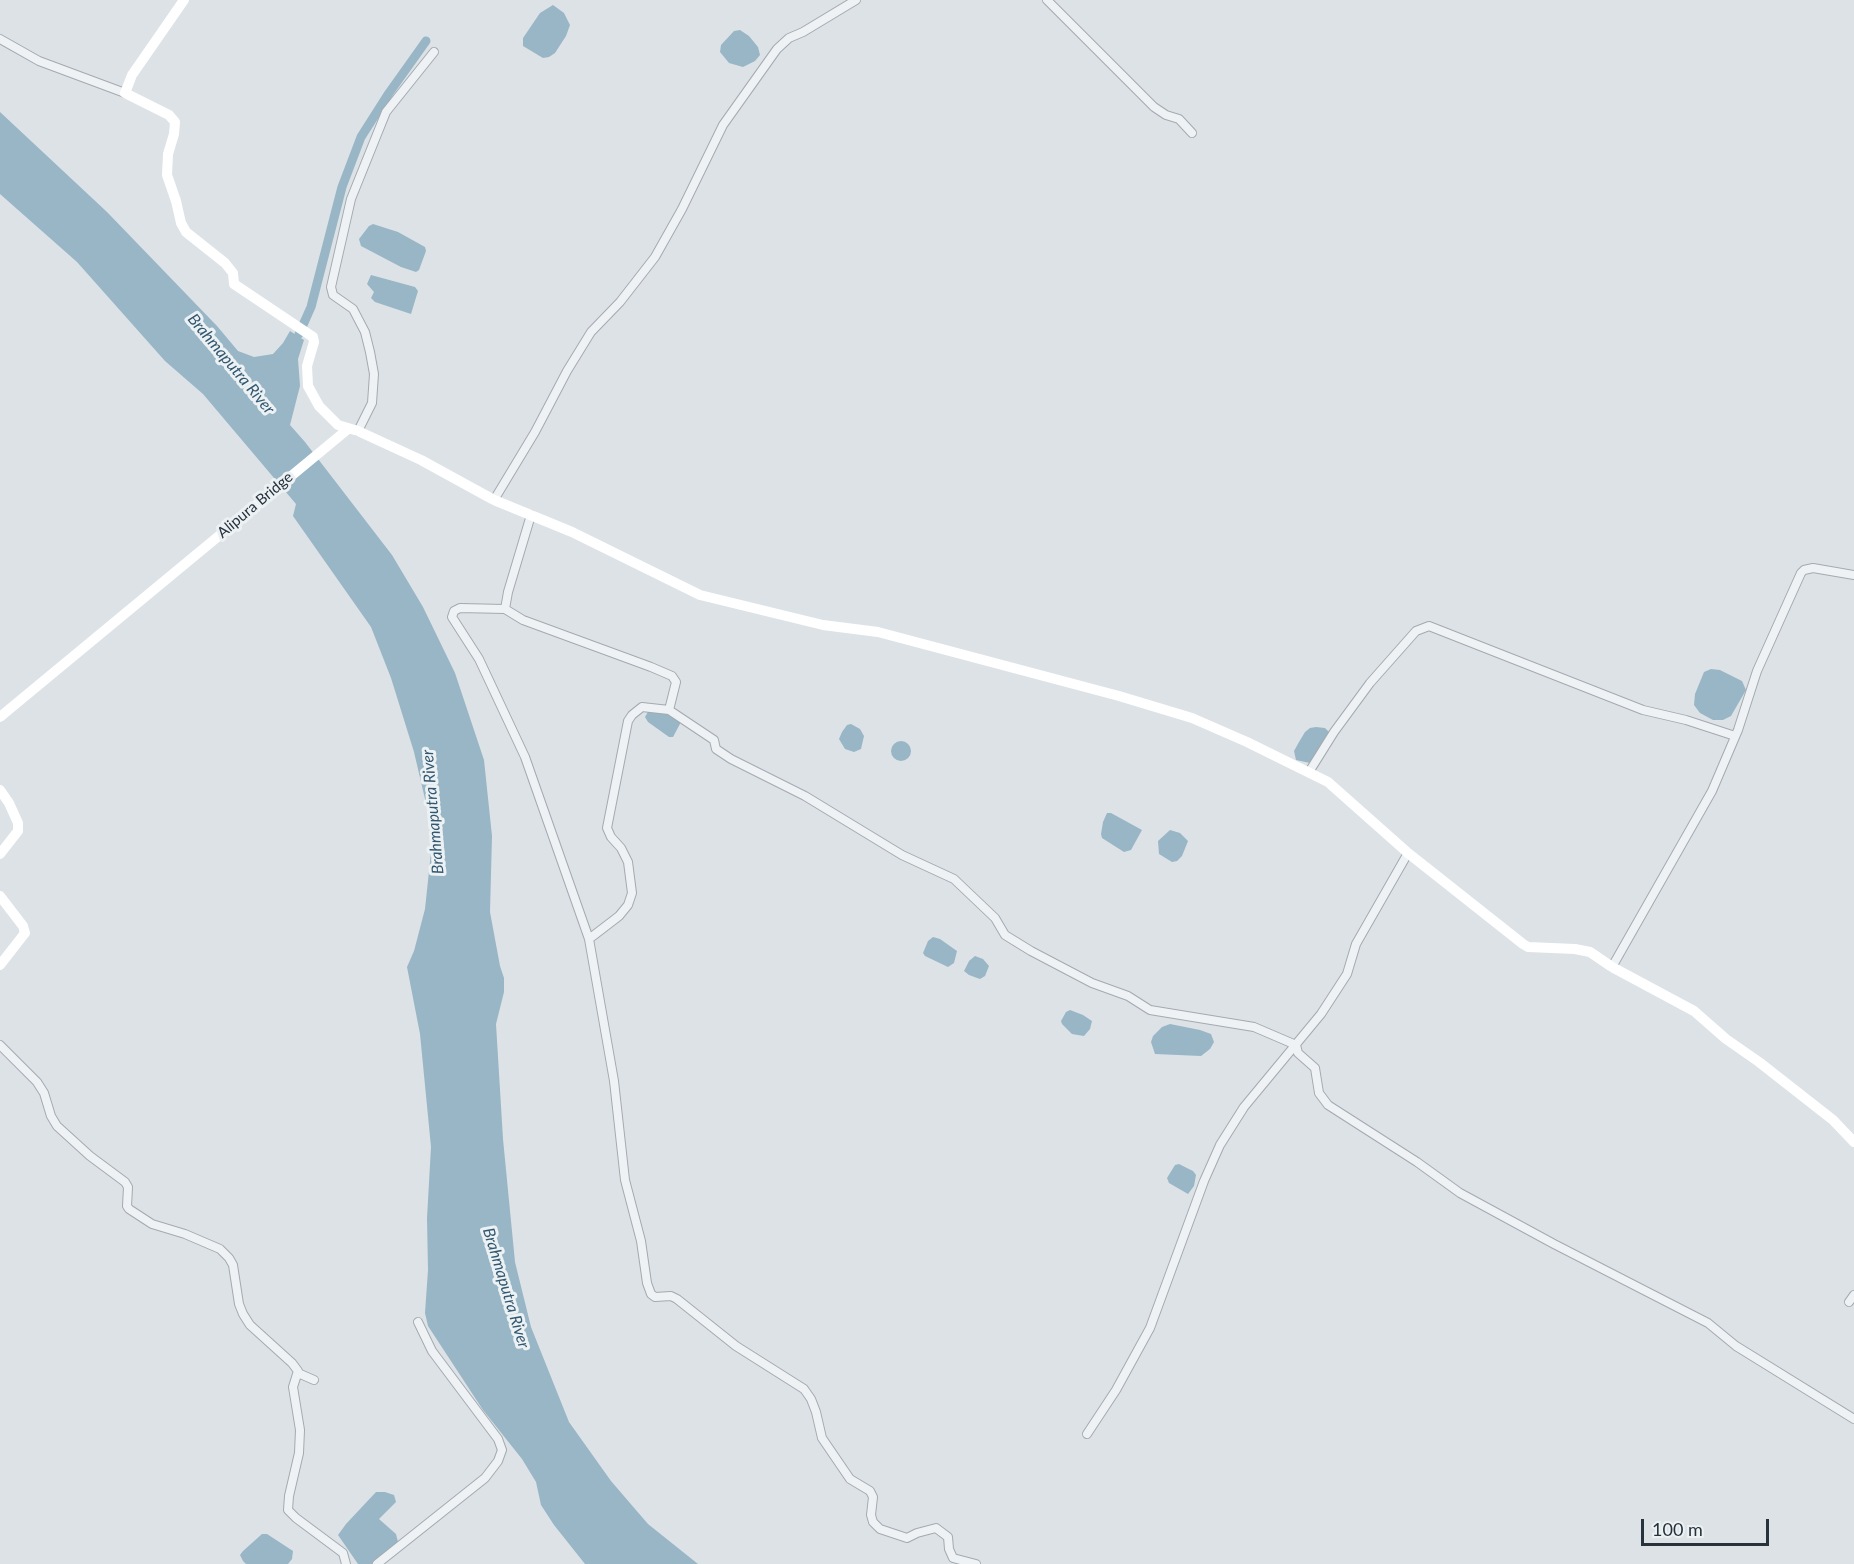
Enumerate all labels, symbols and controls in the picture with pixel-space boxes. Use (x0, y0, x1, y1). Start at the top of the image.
water label: Brahmaputra River (183, 310, 279, 418)
street label: Alipura Bridge (213, 468, 297, 542)
water label: Brahmaputra River (418, 749, 448, 875)
water label: Brahmaputra River (479, 1225, 533, 1351)
scale bar (1644, 1507, 1772, 1545)
text: 100 m (1652, 1518, 1703, 1540)

